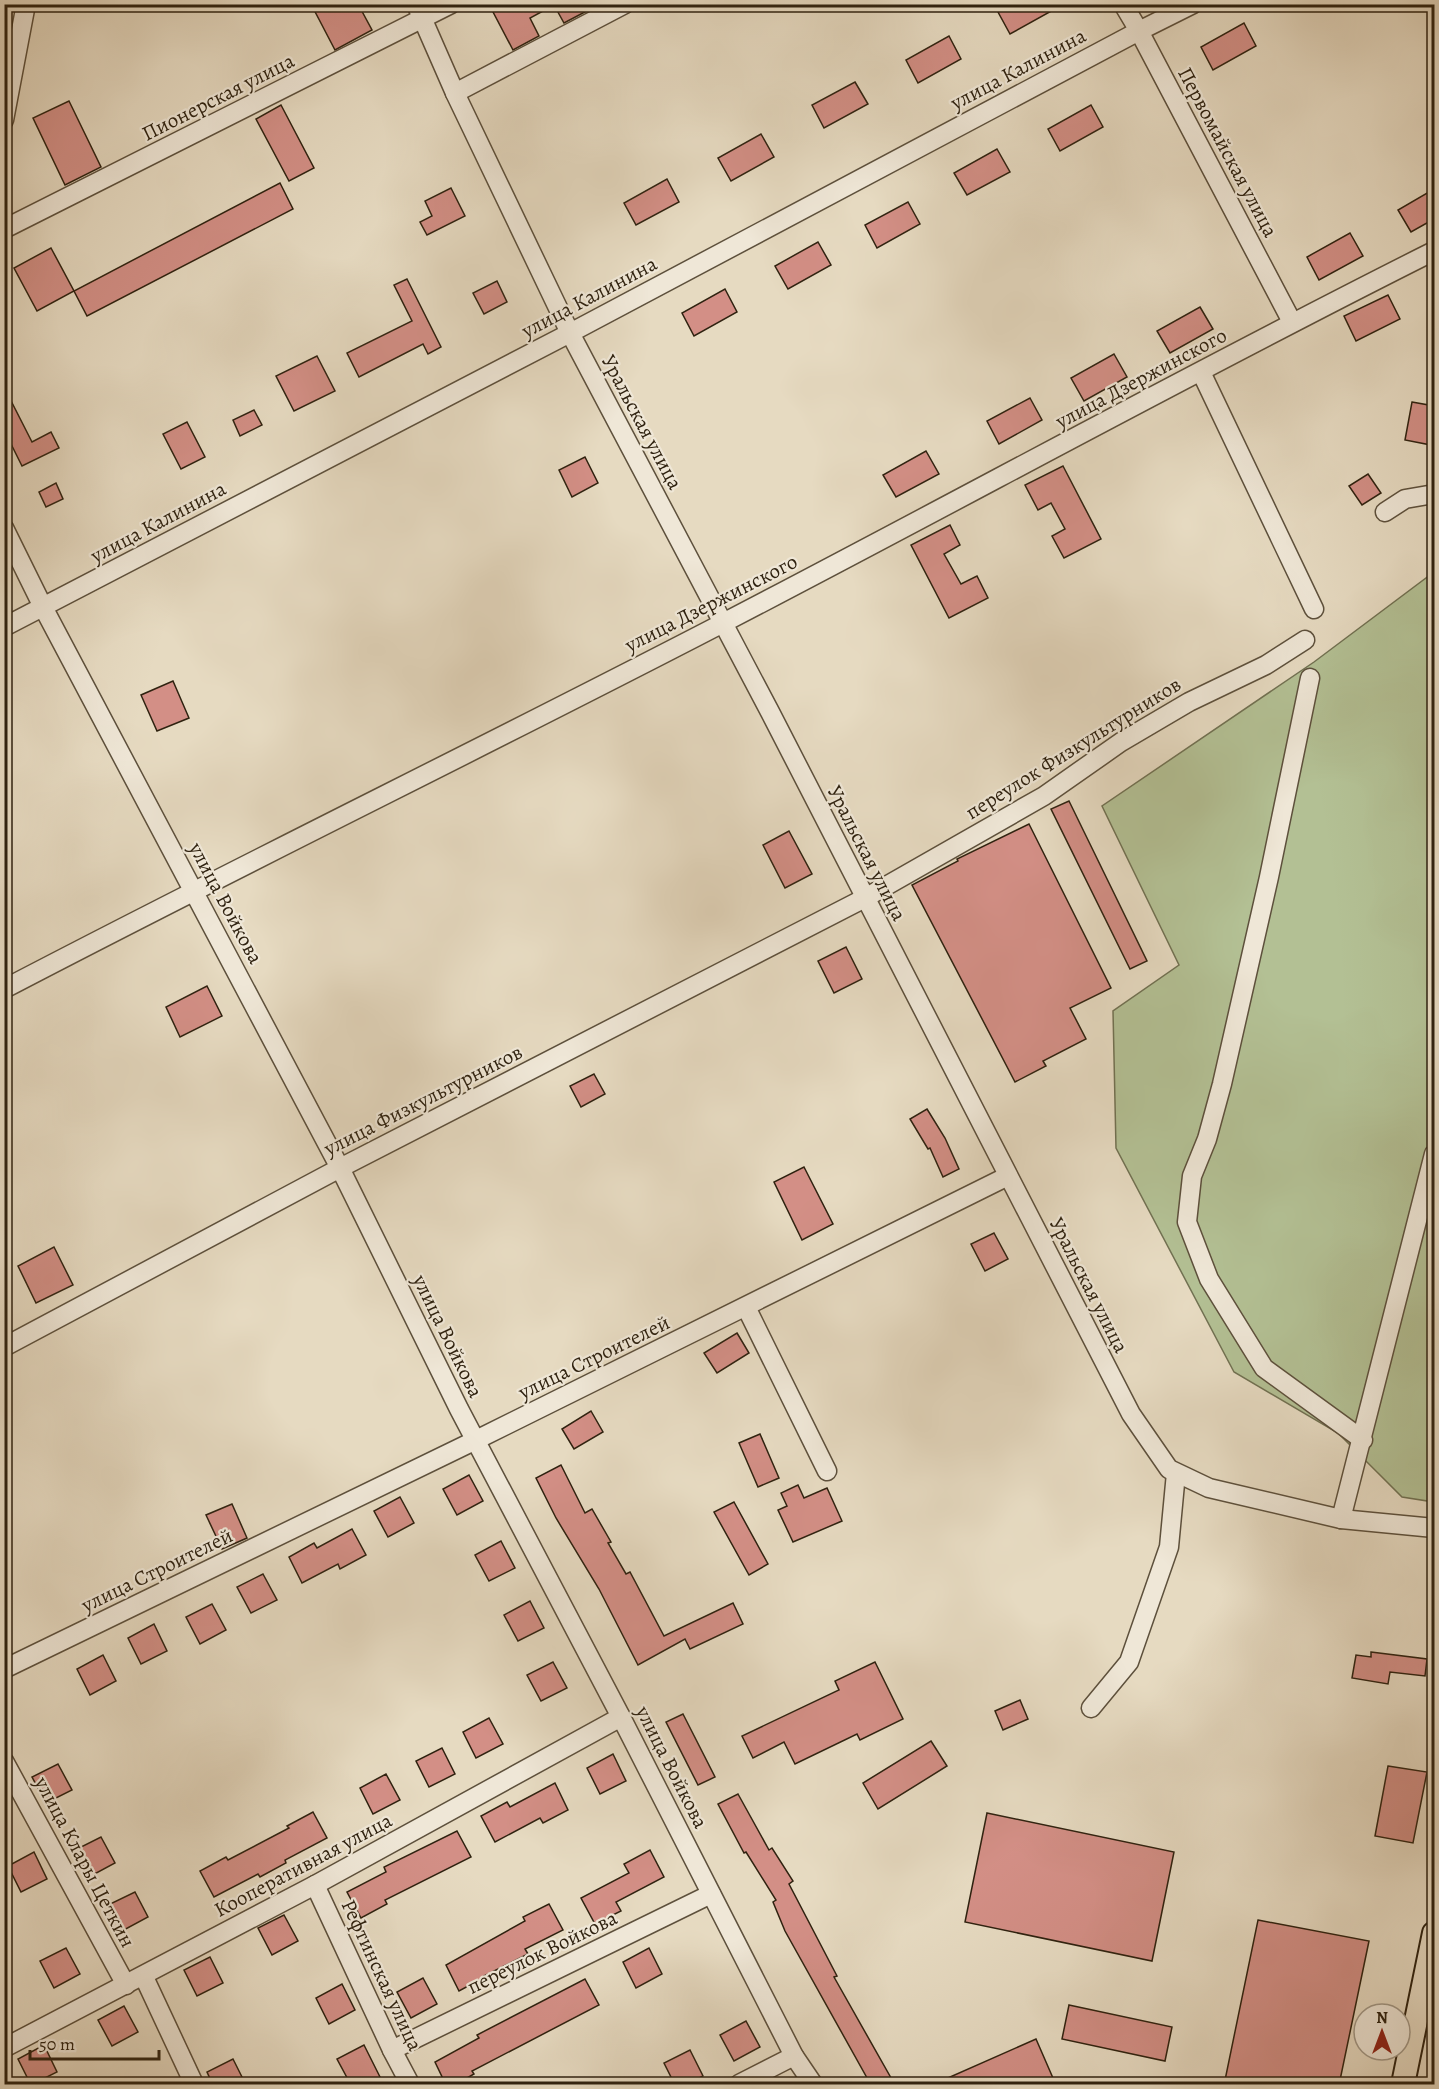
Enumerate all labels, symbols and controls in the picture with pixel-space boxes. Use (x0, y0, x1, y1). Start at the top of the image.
street label: улица Калинина (944, 21, 1091, 117)
street label: Пионерская улица (137, 46, 299, 148)
street label: Первомайская улица (1171, 62, 1285, 242)
street label: улица Калинина (515, 249, 662, 345)
street label: улица Дзержинского (1050, 321, 1232, 436)
street label: Уральская улица (595, 350, 689, 495)
street label: улица Калинина (84, 474, 231, 570)
street label: улица Дзержинского (619, 547, 802, 659)
street label: переулок Физкультурников (960, 670, 1186, 826)
street label: Уральская улица (821, 780, 913, 926)
street label: улица Войкова (182, 836, 270, 969)
street label: улица Физкультурников (318, 1038, 527, 1163)
street label: Уральская улица (1043, 1212, 1135, 1358)
street label: улица Войкова (406, 1269, 490, 1403)
street label: улица Строителей (513, 1308, 674, 1406)
street label: улица Строителей (76, 1521, 237, 1619)
street label: улица Войкова (629, 1700, 715, 1833)
street label: улица Клары Цеткин (28, 1771, 142, 1952)
street label: Кооперативная улица (209, 1806, 397, 1924)
street label: Рефтинская улица (335, 1895, 429, 2056)
street label: переулок Войкова (462, 1903, 622, 2000)
north arrow (1352, 2002, 1412, 2062)
text: N (1376, 2007, 1388, 2029)
scale bar (30, 2023, 159, 2061)
text: 50 m (39, 2032, 75, 2056)

